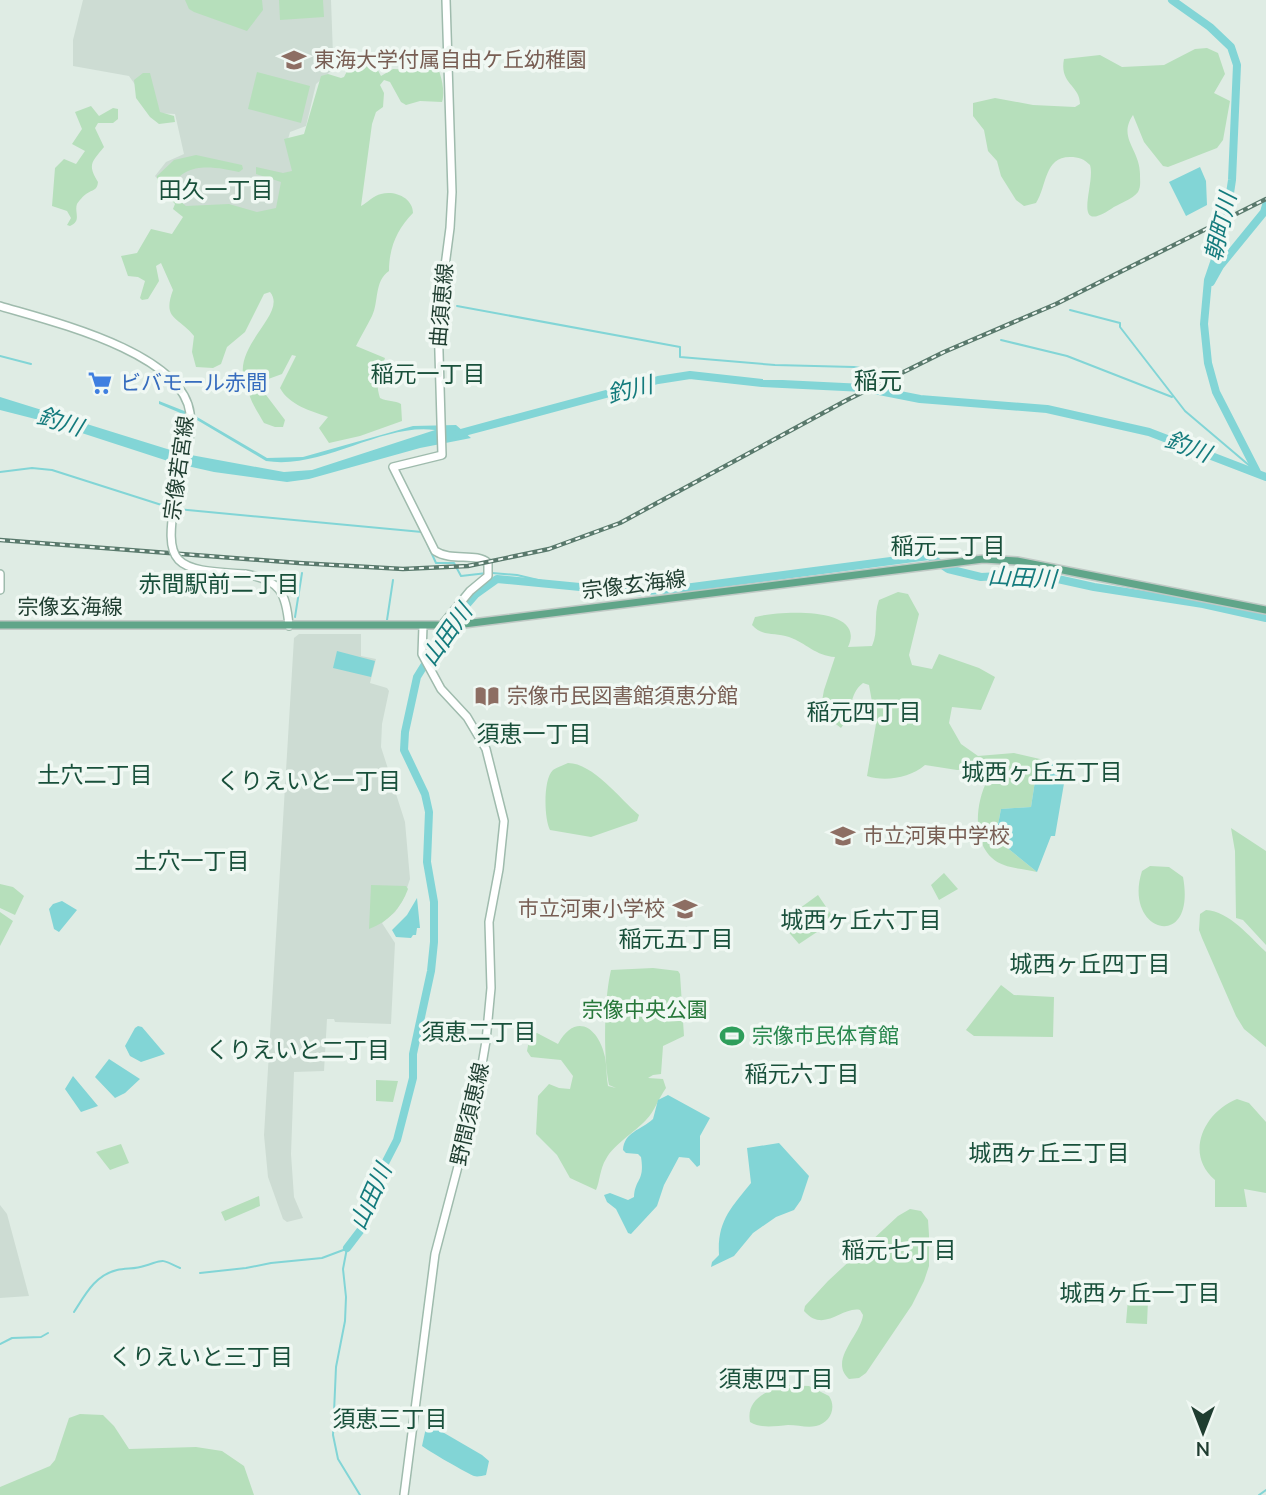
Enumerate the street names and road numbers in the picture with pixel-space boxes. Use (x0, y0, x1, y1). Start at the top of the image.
street label: 曲須恵線 (424, 262, 460, 348)
street label: 宗像若宮線 (158, 414, 200, 522)
street label: 宗像玄海線 (580, 565, 688, 605)
street label: 宗像玄海線 (18, 593, 123, 621)
street label: 野間須恵線 (445, 1060, 495, 1168)

